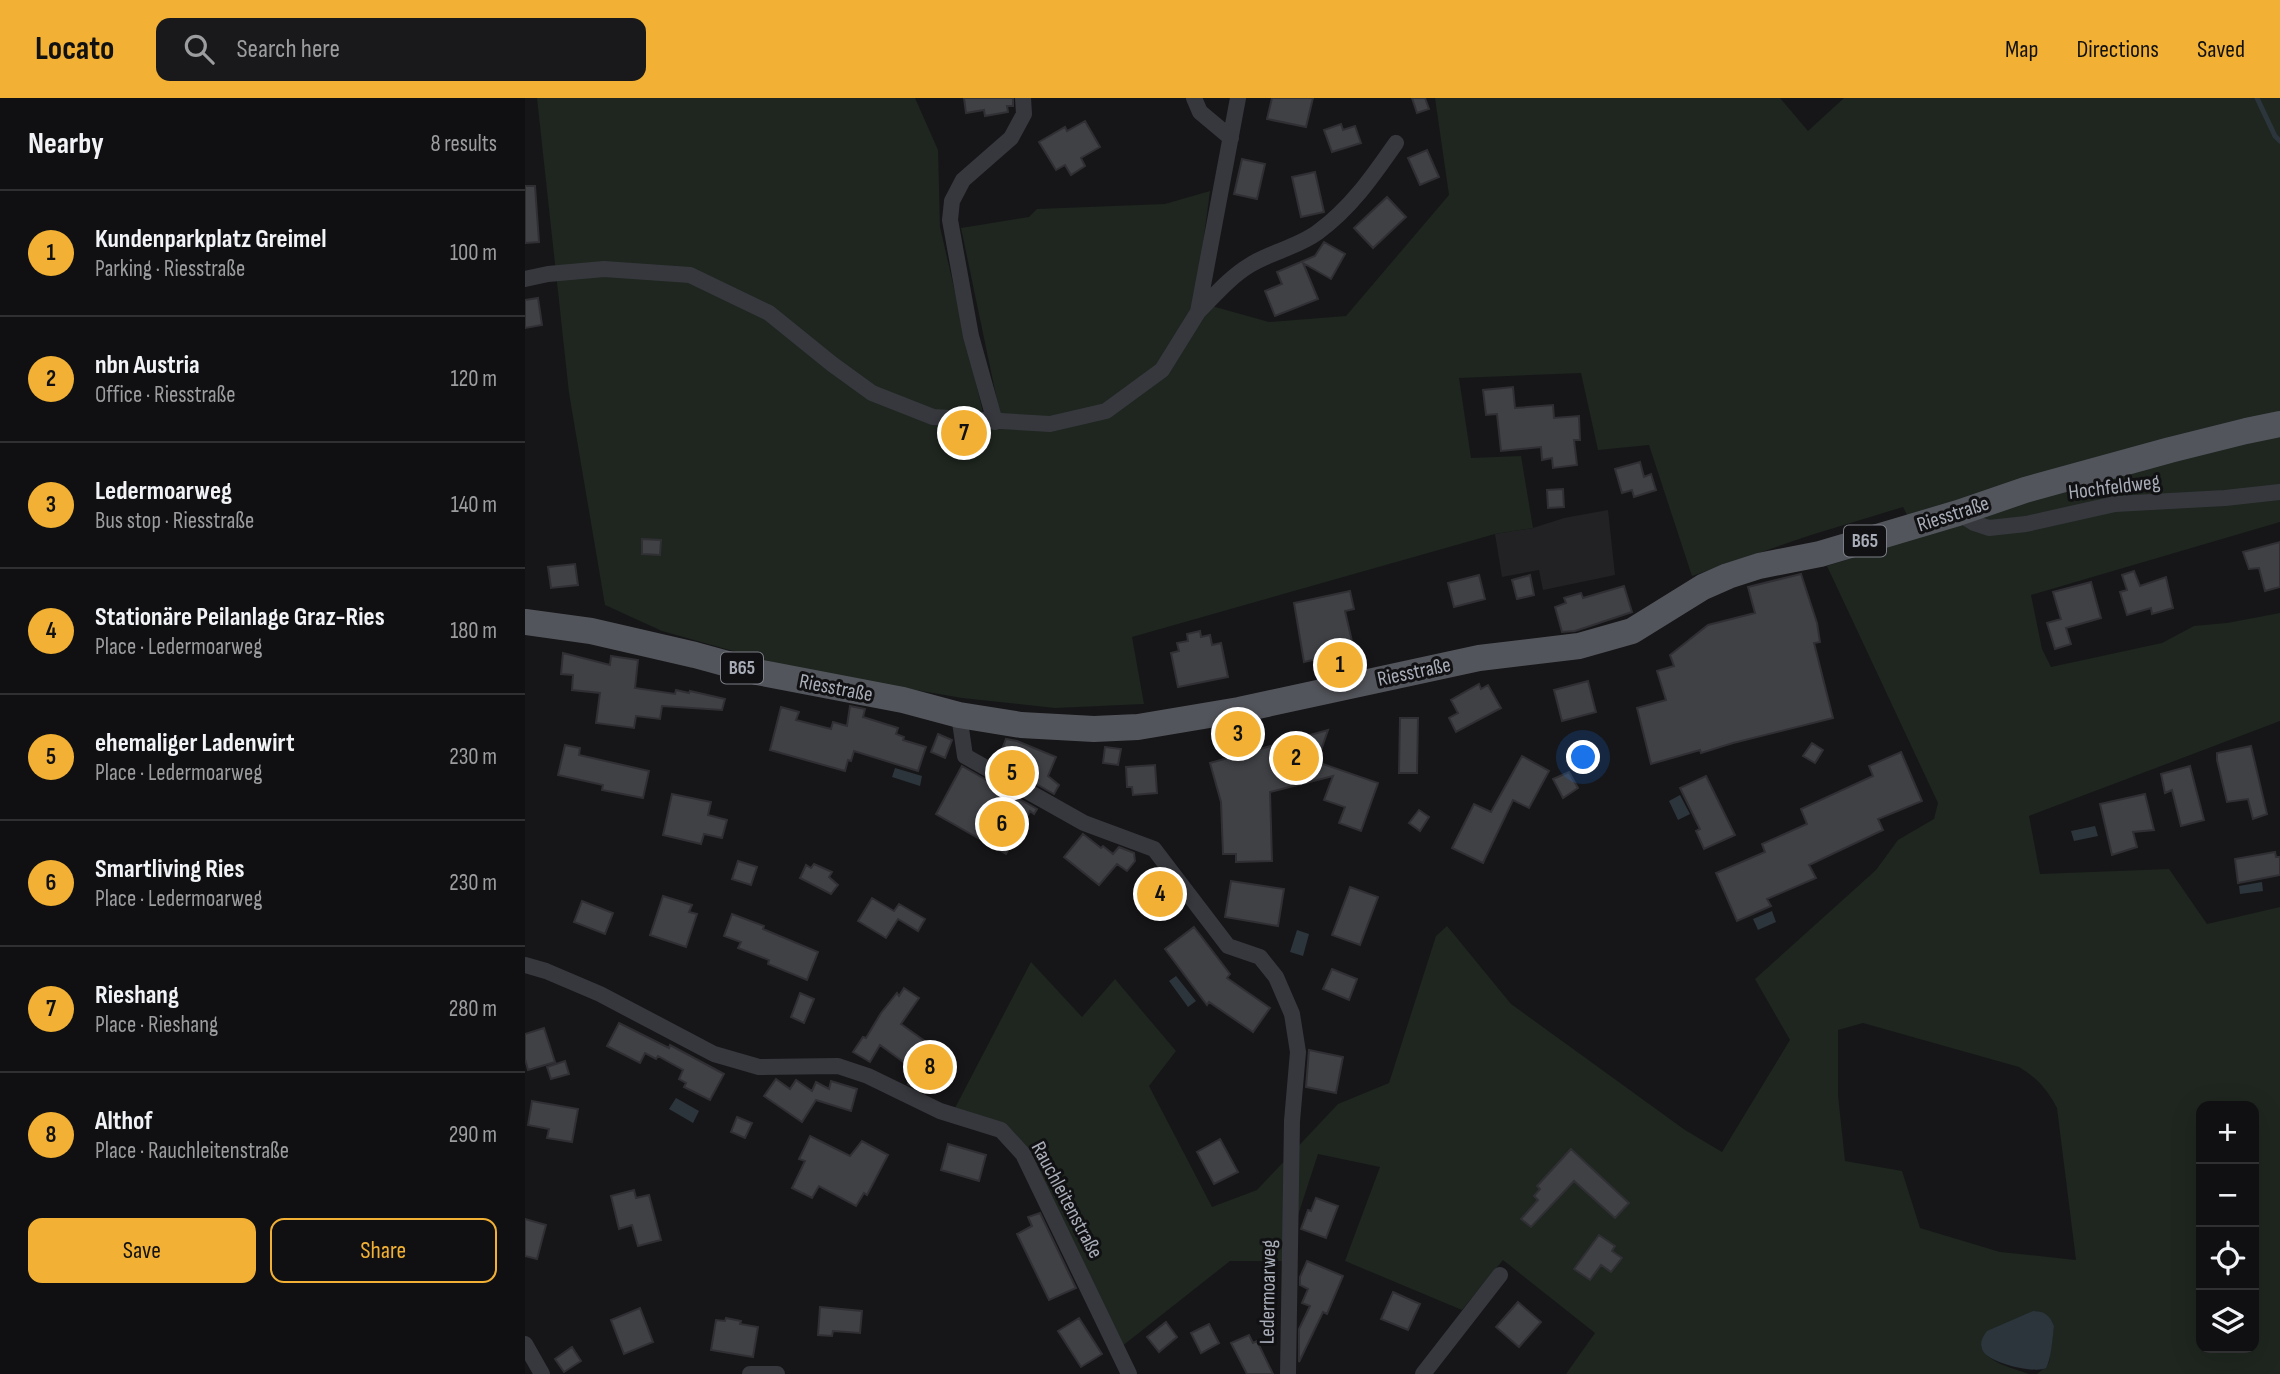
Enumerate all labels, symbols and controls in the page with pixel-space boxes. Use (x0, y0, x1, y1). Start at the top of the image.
search box (156, 18, 646, 81)
text: Locato (35, 29, 114, 69)
icon: search (180, 30, 218, 68)
text: Search here (236, 34, 340, 65)
text: Map (2005, 35, 2038, 64)
text: Directions (2076, 35, 2159, 64)
text: Saved (2197, 35, 2245, 64)
text: Nearby (28, 126, 104, 162)
text: 8 results (431, 130, 497, 158)
text: Kundenparkplatz Greimel (95, 224, 327, 255)
text: 1 (46, 239, 56, 267)
text: 100 m (450, 239, 497, 267)
text: Parking · Riesstraße (95, 255, 245, 283)
text: nbn Austria (95, 350, 200, 381)
text: 2 (46, 365, 56, 393)
text: 120 m (451, 365, 497, 393)
text: Office · Riesstraße (95, 381, 235, 409)
pin: 7 (941, 407, 987, 459)
street label: Hochfeldweg (2067, 469, 2161, 505)
text: Ledermoarweg (95, 476, 232, 507)
text: 3 (46, 491, 56, 519)
text: 140 m (451, 491, 497, 519)
street label: Riesstraße (1914, 491, 1992, 537)
text: Bus stop · Riesstraße (95, 507, 254, 535)
road number: B65 (1844, 526, 1886, 556)
text: Stationäre Peilanlage Graz-Ries (95, 602, 385, 633)
text: 4 (46, 617, 56, 645)
text: 180 m (450, 617, 497, 645)
text: Place · Ledermoarweg (95, 633, 262, 661)
pin: 1 (1317, 639, 1363, 691)
road number: B65 (721, 652, 763, 684)
street label: Riesstraße (1375, 652, 1453, 692)
street label: Riesstraße (797, 669, 875, 707)
pin: 3 (1215, 708, 1261, 760)
text: ehemaliger Ladenwirt (95, 728, 295, 759)
pin: 2 (1273, 732, 1319, 784)
your location (1566, 740, 1600, 774)
text: 5 (46, 743, 56, 771)
text: 230 m (449, 743, 497, 771)
pin: 5 (989, 747, 1035, 799)
text: Place · Ledermoarweg (95, 759, 262, 787)
pin: 6 (979, 798, 1025, 850)
text: Smartliving Ries (95, 854, 244, 885)
pin: 4 (1137, 868, 1183, 920)
text: 6 (46, 869, 56, 897)
text: 230 m (449, 869, 497, 897)
text: Place · Ledermoarweg (95, 885, 262, 913)
text: Rieshang (95, 980, 179, 1011)
text: 7 (46, 995, 56, 1023)
text: 280 m (449, 995, 497, 1023)
text: Place · Rieshang (95, 1011, 218, 1039)
pin: 8 (907, 1041, 953, 1093)
map controls (2196, 1101, 2259, 1353)
button: + (2196, 1101, 2259, 1164)
text: Althof (95, 1106, 152, 1137)
text: 8 (46, 1121, 56, 1149)
text: 290 m (449, 1121, 497, 1149)
text: Place · Rauchleitenstraße (95, 1137, 289, 1165)
street label: Rauchleitenstraße (1026, 1137, 1108, 1263)
button: − (2196, 1164, 2259, 1227)
button: Save (28, 1218, 256, 1283)
button: Share (270, 1218, 497, 1283)
button: locate (2196, 1227, 2259, 1290)
street label: Ledermoarweg (1255, 1240, 1281, 1344)
button: layers (2196, 1290, 2259, 1353)

